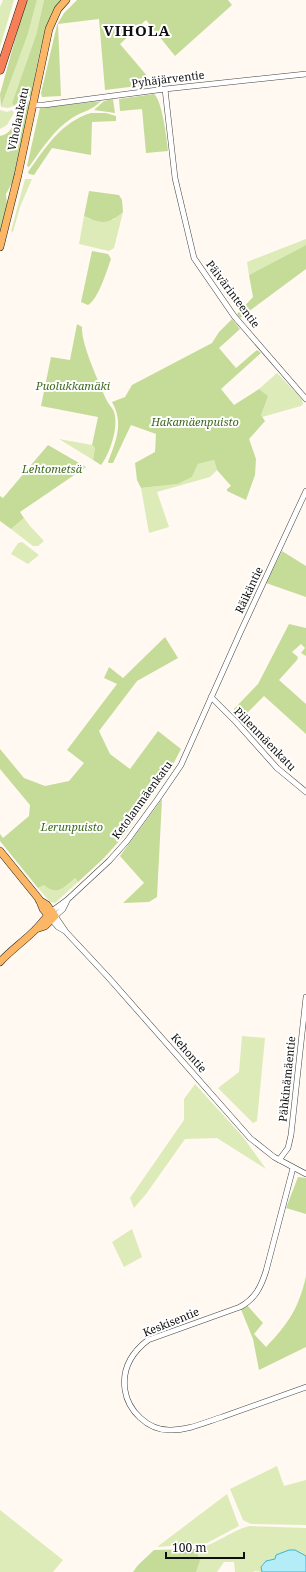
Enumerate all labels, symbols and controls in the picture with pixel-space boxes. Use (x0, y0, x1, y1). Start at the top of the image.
district label: VIHOLA (103, 20, 171, 40)
street label: Pyhäjärventie (131, 67, 205, 90)
street label: Viholankatu (3, 86, 32, 152)
street label: Päivärinteentie (203, 257, 264, 331)
park label: Puolukkamäki (35, 378, 111, 393)
park label: Hakamäenpuisto (150, 414, 239, 429)
park label: Lehtometsä (21, 461, 83, 476)
street label: Räikäntie (231, 564, 266, 616)
street label: Piilenmäenkatu (231, 704, 300, 774)
street label: Ketolanmäenkatu (108, 758, 175, 842)
park label: Lerunpuisto (40, 819, 103, 834)
street label: Kehontie (168, 1030, 211, 1075)
street label: Pähkinämäentie (275, 1035, 298, 1122)
street label: Keskisentie (140, 1303, 201, 1340)
scale bar (166, 1534, 244, 1560)
text: 100 m (172, 1539, 207, 1556)

